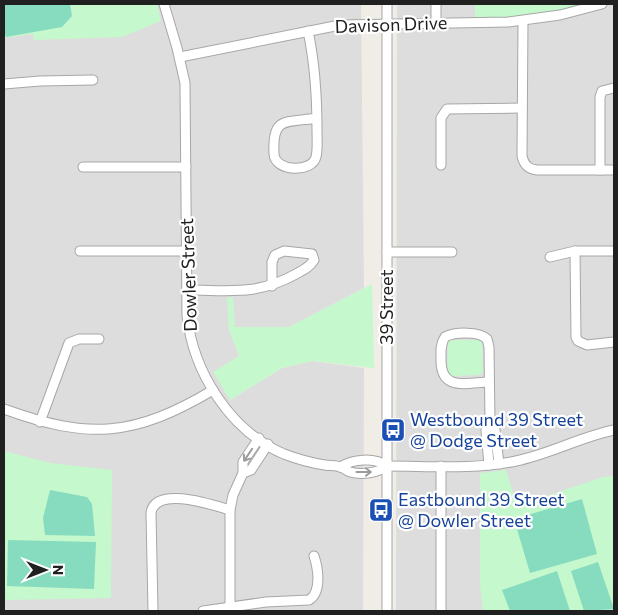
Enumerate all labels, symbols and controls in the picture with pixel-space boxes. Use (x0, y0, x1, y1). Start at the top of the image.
street label: Davison Drive (334, 11, 448, 37)
street label: Dowler Street (175, 218, 201, 332)
street label: 39 Street (375, 269, 397, 345)
place label: Westbound 39 Street @ Dodge Street (410, 408, 583, 451)
bus stop icon: Westbound 39 Street @ Dodge Street (380, 417, 406, 443)
one-way arrow (243, 448, 253, 462)
one-way arrow (355, 467, 371, 477)
place label: Eastbound 39 Street @ Dowler Street (398, 488, 565, 531)
bus stop icon: Eastbound 39 Street @ Dowler Street (368, 497, 394, 523)
north arrow (20, 545, 70, 595)
text: N (50, 565, 67, 575)

